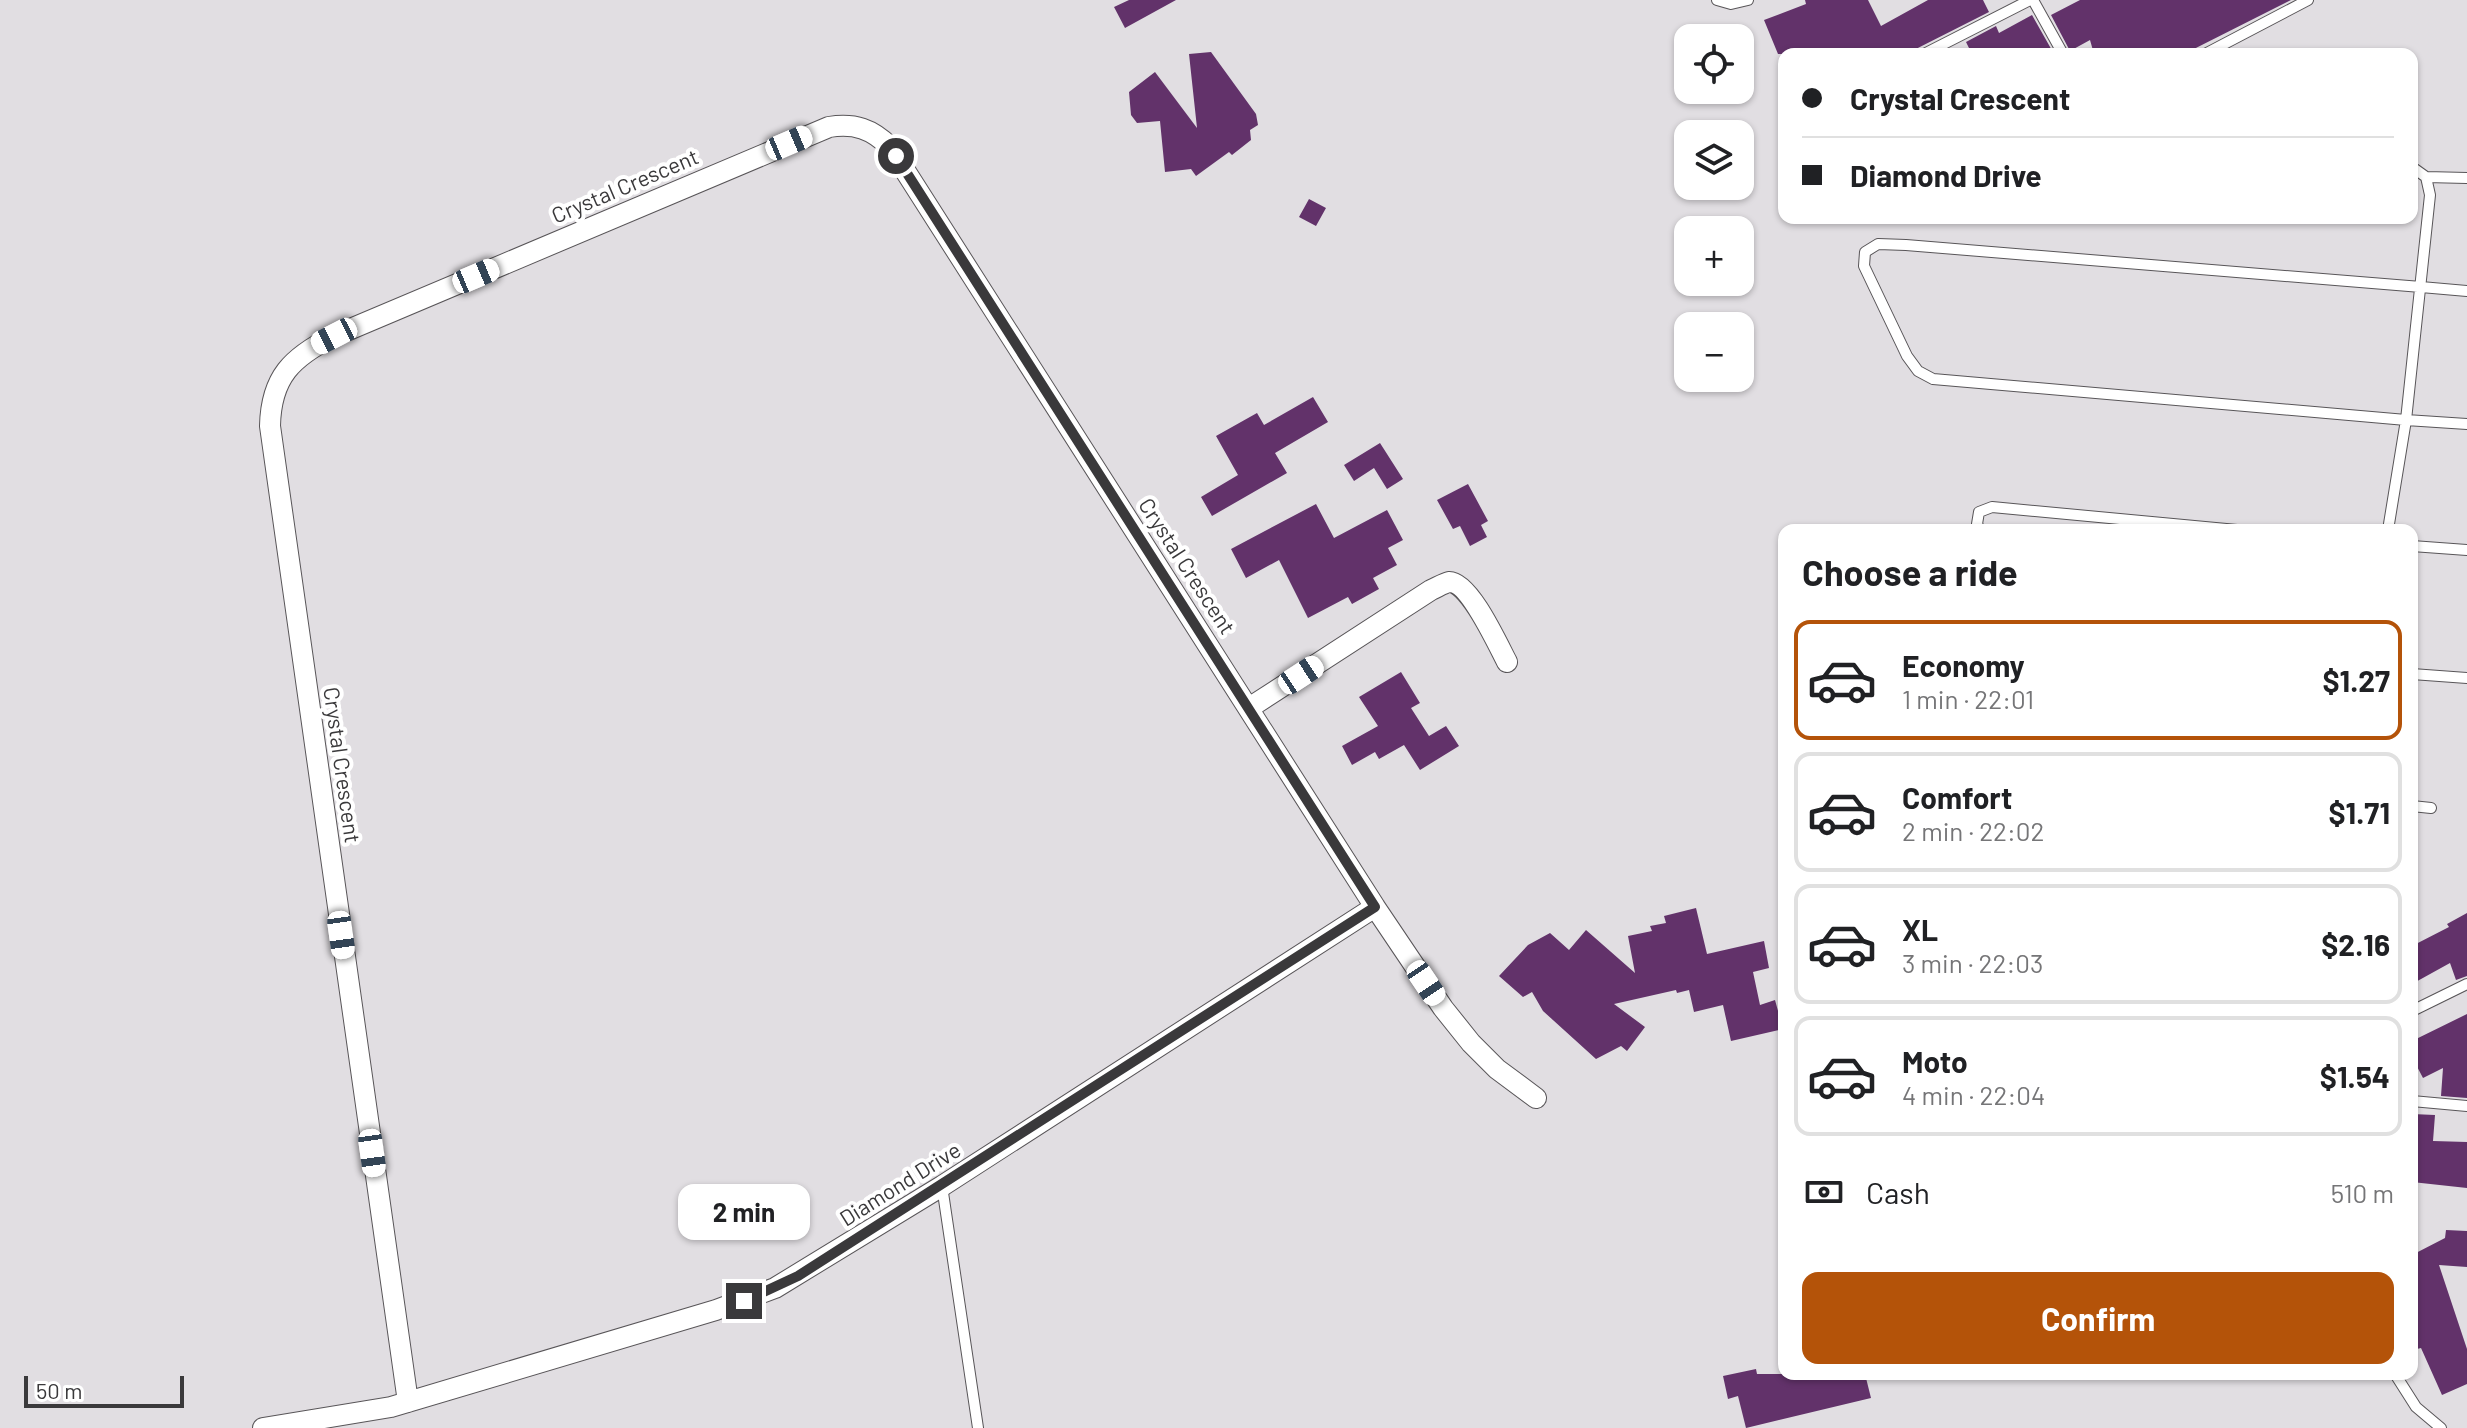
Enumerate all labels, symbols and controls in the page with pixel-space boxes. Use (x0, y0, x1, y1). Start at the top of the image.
map controls (1674, 24, 1754, 392)
button: locate (1674, 24, 1754, 104)
text: Crystal Crescent (1850, 80, 2070, 116)
button: layers (1674, 120, 1754, 200)
car (762, 123, 816, 163)
route start (878, 138, 914, 174)
street label: Crystal Crescent (547, 142, 702, 228)
text: Diamond Drive (1850, 157, 2042, 193)
button: + (1674, 216, 1754, 296)
car (449, 256, 503, 296)
button: − (1674, 312, 1754, 392)
car (307, 314, 361, 358)
street label: Crystal Crescent (1134, 493, 1242, 638)
text: Choose a ride (1802, 550, 2018, 593)
icon: car (1806, 644, 1878, 716)
text: Economy (1902, 647, 2025, 683)
car (1274, 652, 1328, 698)
text: $1.27 (2322, 662, 2390, 698)
text: 1 min · 22:01 (1902, 683, 2034, 714)
street label: Crystal Crescent (319, 685, 367, 844)
icon: car (1806, 776, 1878, 848)
text: Comfort (1902, 779, 2012, 815)
text: $1.71 (2328, 794, 2390, 830)
text: 2 min · 22:02 (1902, 815, 2044, 846)
icon: car (1806, 908, 1878, 980)
car (326, 910, 356, 960)
text: XL (1902, 911, 1938, 947)
text: $2.16 (2321, 926, 2390, 962)
text: 3 min · 22:03 (1902, 947, 2043, 978)
car (1403, 956, 1449, 1010)
icon: car (1806, 1040, 1878, 1112)
text: Moto (1902, 1043, 1968, 1079)
text: $1.54 (2320, 1058, 2390, 1094)
text: 4 min · 22:04 (1902, 1079, 2045, 1110)
car (357, 1128, 387, 1178)
street label: Diamond Drive (834, 1136, 965, 1231)
icon: cash (1802, 1170, 1846, 1214)
text: Cash (1866, 1174, 1930, 1210)
text: 510 m (2331, 1177, 2394, 1208)
callout: 2 min (678, 1185, 810, 1241)
text: 2 min (713, 1196, 775, 1227)
button: Confirm (1802, 1272, 2394, 1364)
route end (726, 1283, 762, 1319)
scale bar (24, 1372, 184, 1408)
text: 50 m (36, 1377, 82, 1403)

